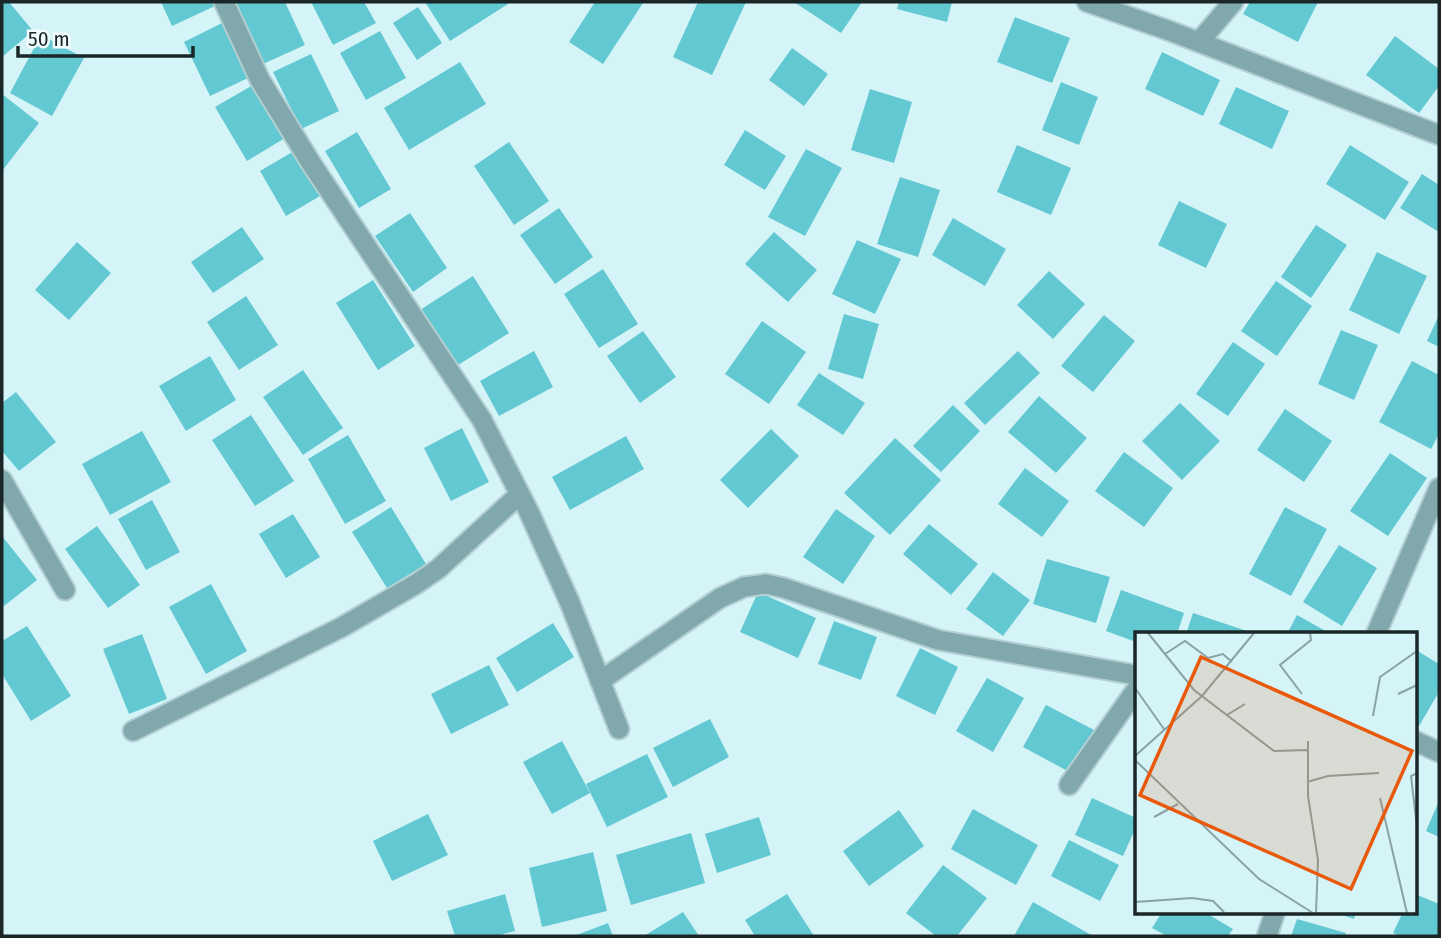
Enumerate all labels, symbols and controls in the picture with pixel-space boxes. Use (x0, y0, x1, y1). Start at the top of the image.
scale bar (18, 14, 192, 58)
text: 50 m (28, 26, 70, 52)
inset map (1135, 632, 1416, 914)

